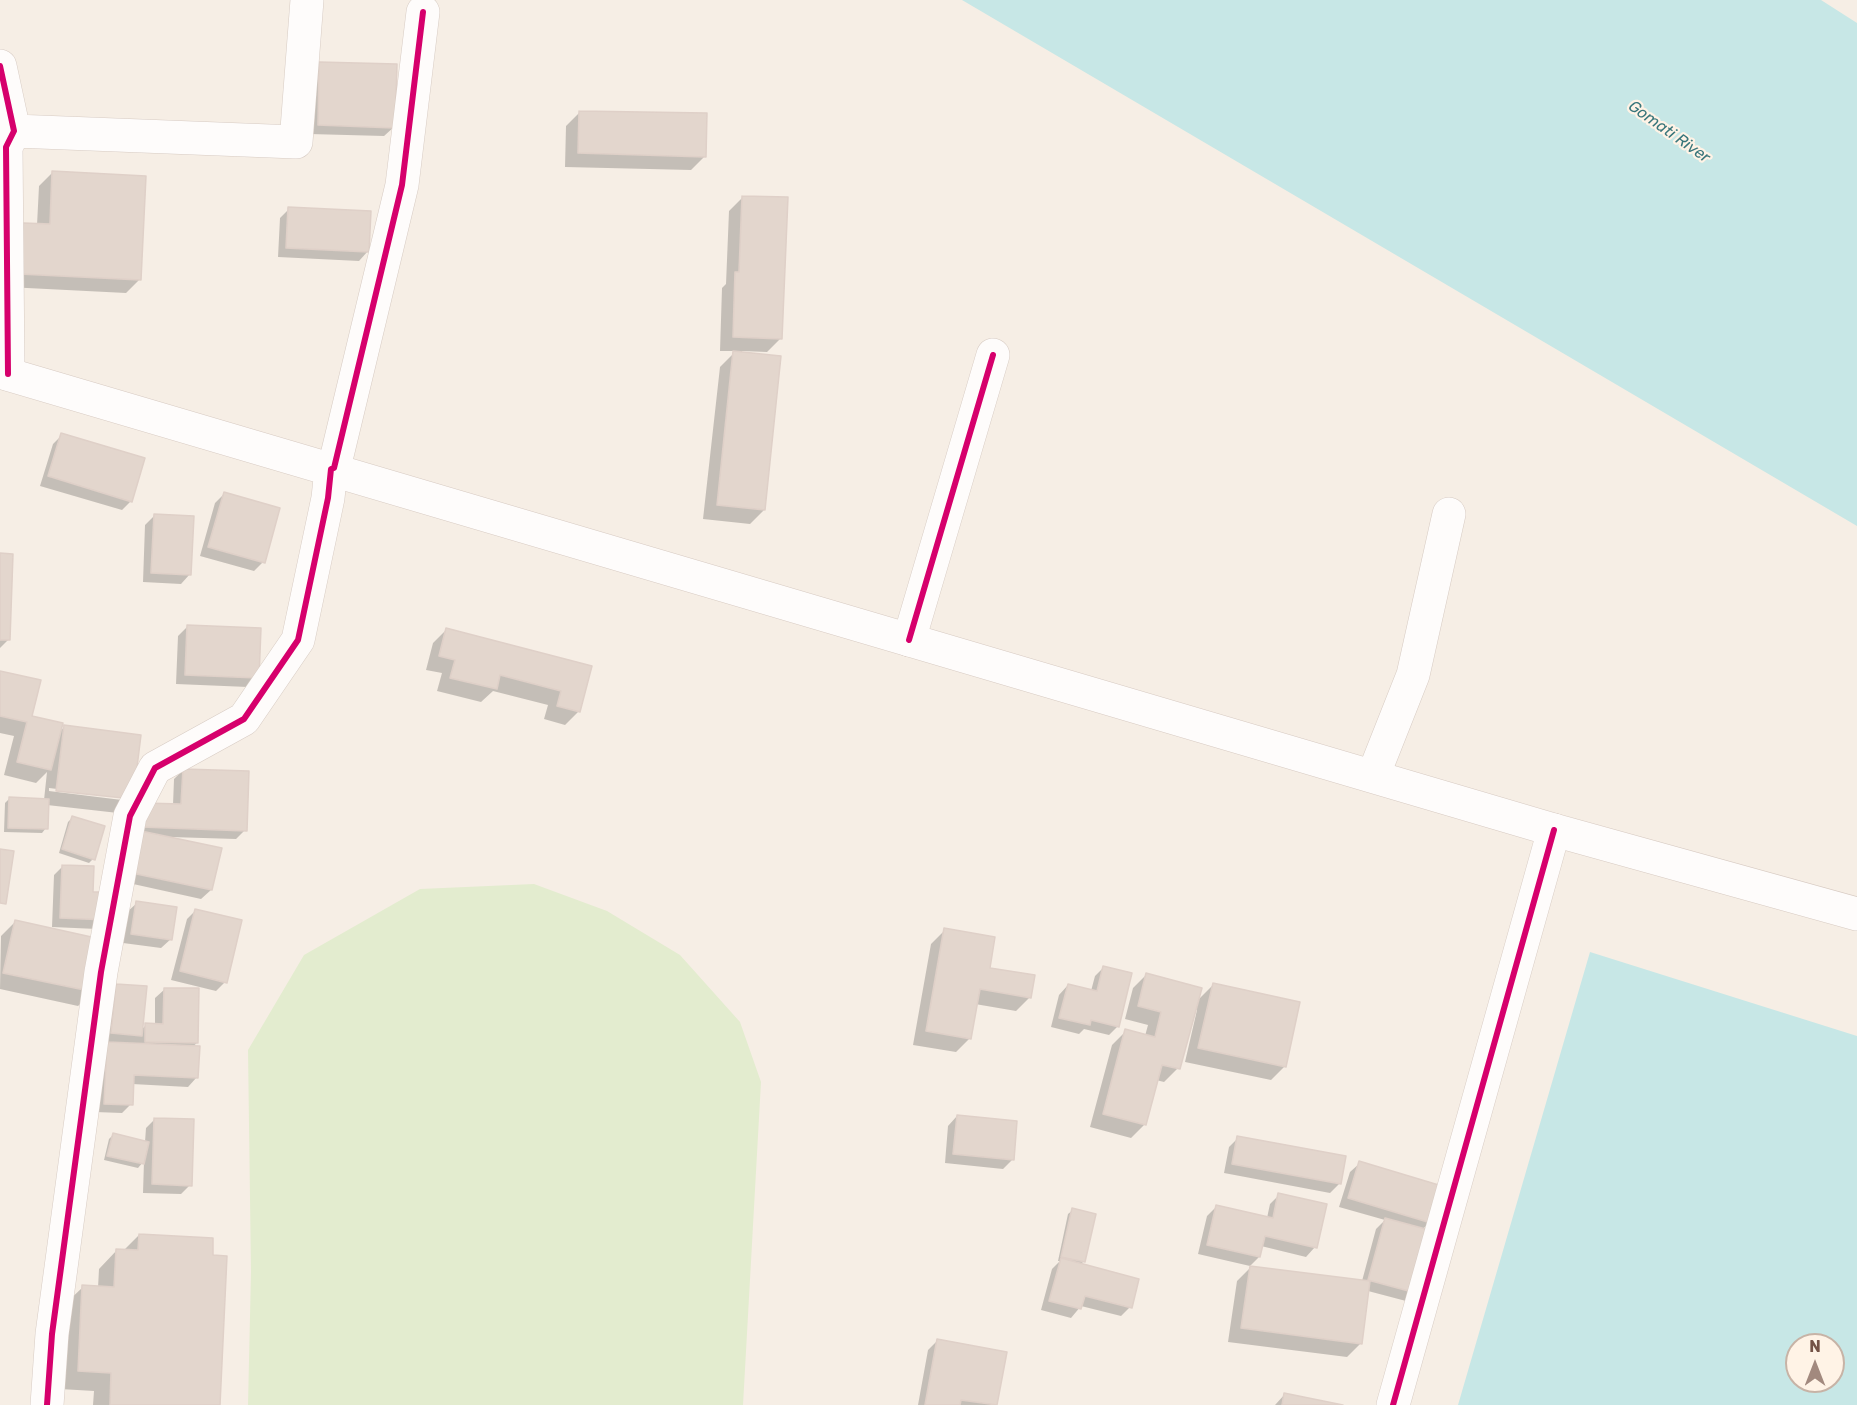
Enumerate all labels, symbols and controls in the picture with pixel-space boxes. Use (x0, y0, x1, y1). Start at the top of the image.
water label: Gomati River (1624, 97, 1714, 167)
north arrow (1785, 1333, 1845, 1393)
text: N (1809, 1337, 1821, 1356)

